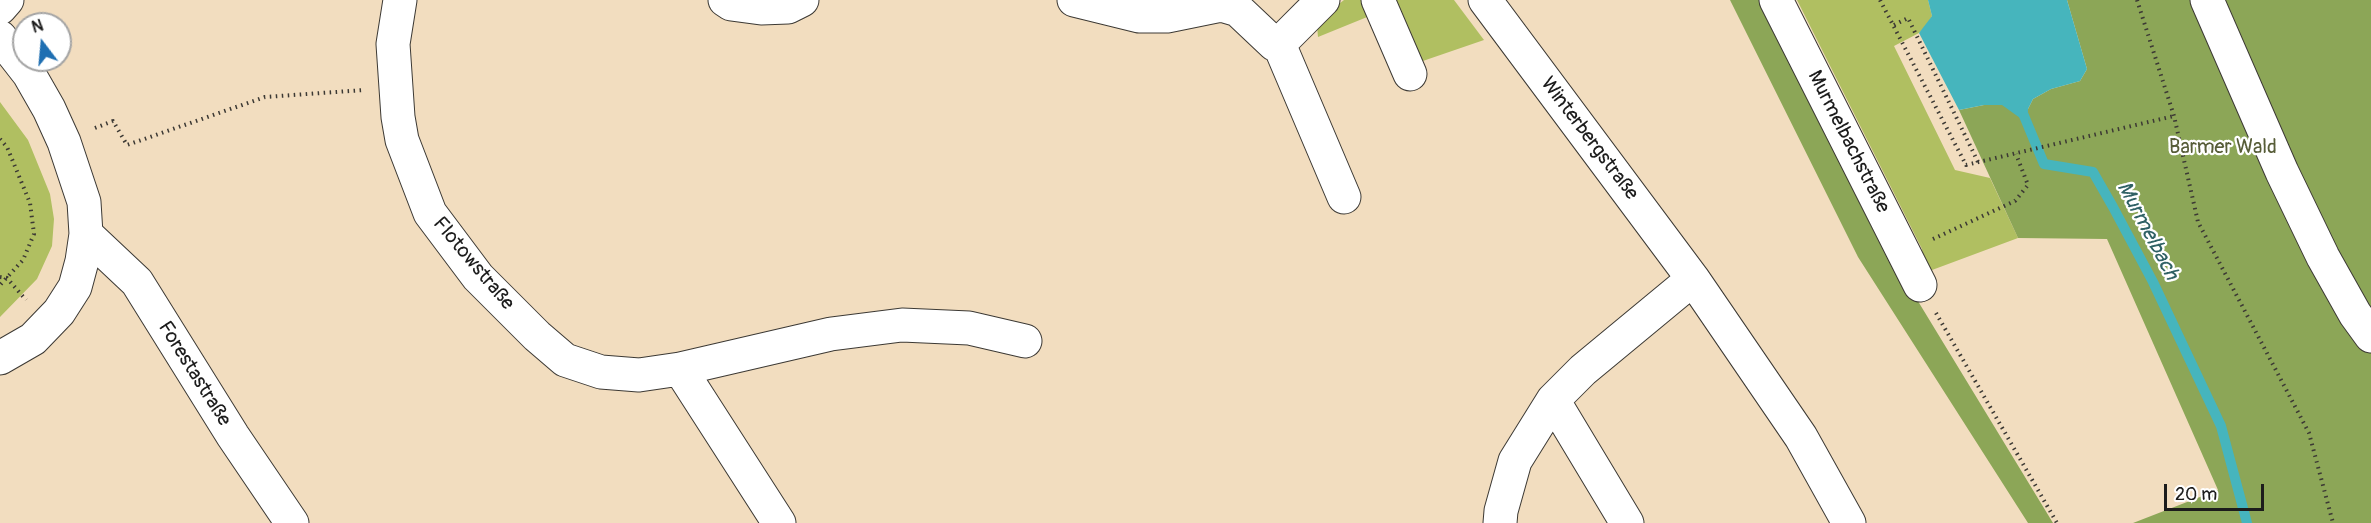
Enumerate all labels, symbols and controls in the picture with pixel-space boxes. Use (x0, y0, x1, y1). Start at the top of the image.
north arrow (12, 12, 72, 72)
text: N (30, 16, 46, 38)
street label: Murmelbachstraße (1802, 67, 1894, 217)
street label: Winterbergstraße (1535, 73, 1643, 205)
park label: Barmer Wald (2169, 136, 2277, 160)
water label: Murmelbach (2111, 178, 2183, 284)
street label: Flotowstraße (427, 213, 519, 315)
street label: Forestastraße (152, 317, 236, 431)
scale bar (2167, 472, 2268, 510)
text: 20 m (2175, 483, 2217, 506)

